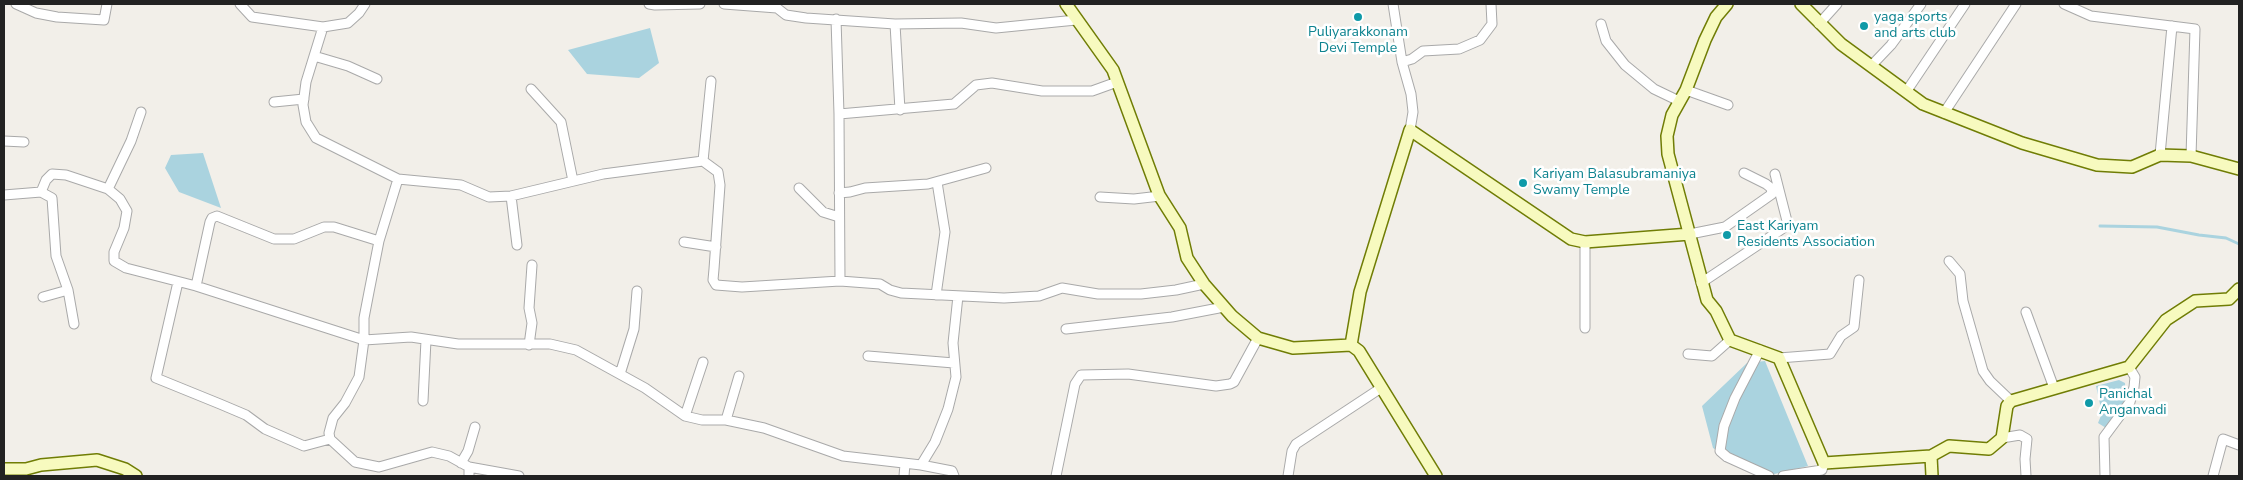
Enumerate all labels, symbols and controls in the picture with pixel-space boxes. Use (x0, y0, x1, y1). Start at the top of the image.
place label: yaga sports and arts club (1874, 10, 1956, 42)
marker: Puliyarakkonam Devi Temple (1352, 11, 1364, 23)
marker: yaga sports and arts club (1858, 20, 1870, 32)
place label: Puliyarakkonam Devi Temple (1308, 25, 1408, 58)
place label: Kariyam Balasubramaniya Swamy Temple (1533, 167, 1696, 200)
marker: Kariyam Balasubramaniya Swamy Temple (1517, 177, 1529, 189)
place label: East Kariyam Residents Association (1737, 219, 1875, 252)
marker: East Kariyam Residents Association (1721, 229, 1733, 241)
place label: Panichal Anganvadi (2099, 387, 2167, 420)
marker: Panichal Anganvadi (2083, 397, 2095, 409)

